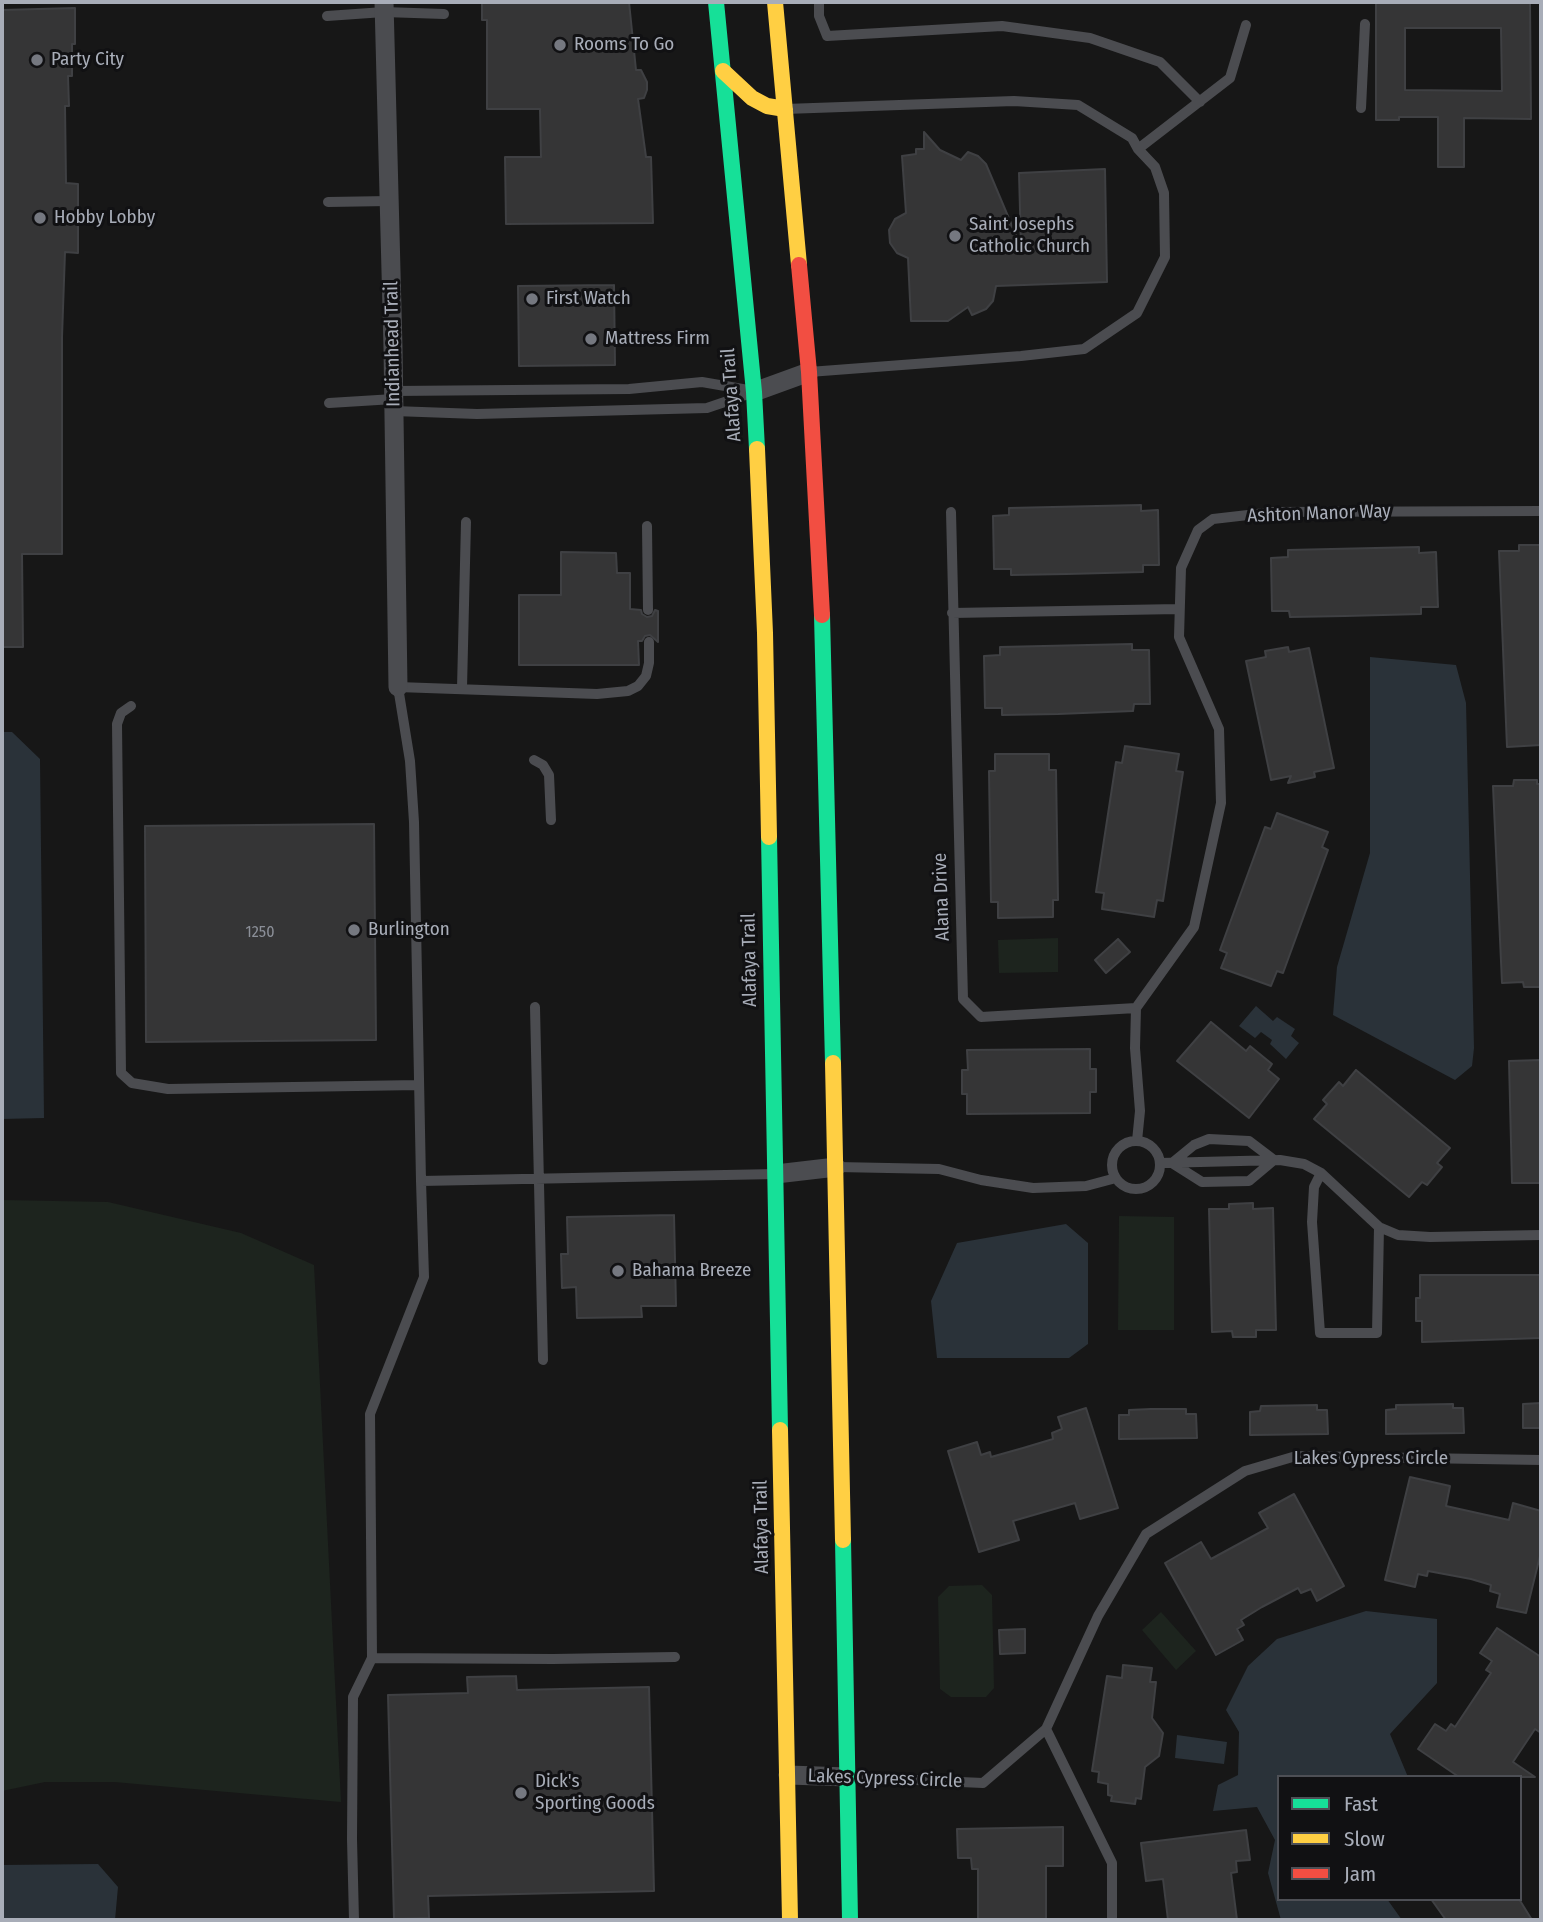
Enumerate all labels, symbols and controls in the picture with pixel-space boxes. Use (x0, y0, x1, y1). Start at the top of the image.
place label: Rooms To Go (574, 34, 674, 56)
marker: Rooms To Go (552, 37, 568, 53)
place label: Party City (51, 49, 124, 71)
marker: Party City (29, 52, 45, 68)
place label: Hobby Lobby (54, 207, 155, 229)
marker: Hobby Lobby (32, 210, 48, 226)
place label: Saint Josephs Catholic Church (969, 214, 1090, 258)
marker: Saint Josephs Catholic Church (947, 228, 963, 244)
street label: Indianhead Trail (381, 281, 405, 407)
place label: First Watch (546, 288, 631, 310)
marker: First Watch (524, 291, 540, 307)
place label: Mattress Firm (605, 328, 710, 350)
marker: Mattress Firm (583, 331, 599, 347)
street label: Alafaya Trail (717, 347, 747, 443)
street label: Ashton Manor Way (1247, 500, 1391, 528)
street label: Alana Drive (929, 853, 955, 941)
street label: Alafaya Trail (738, 913, 762, 1007)
place label: Burlington (368, 919, 450, 941)
marker: Burlington (346, 922, 362, 938)
house number: 1250 (246, 923, 274, 943)
place label: Bahama Breeze (632, 1260, 751, 1282)
marker: Bahama Breeze (610, 1263, 626, 1279)
street label: Lakes Cypress Circle (1294, 1448, 1448, 1470)
street label: Alafaya Trail (750, 1480, 774, 1574)
street label: Lakes Cypress Circle (807, 1765, 963, 1793)
place label: Dick's Sporting Goods (535, 1771, 655, 1815)
legend (1277, 1775, 1522, 1901)
marker: Dick's Sporting Goods (513, 1785, 529, 1801)
text: Fast (1344, 1791, 1378, 1817)
text: Slow (1344, 1826, 1385, 1852)
text: Jam (1344, 1861, 1376, 1887)

